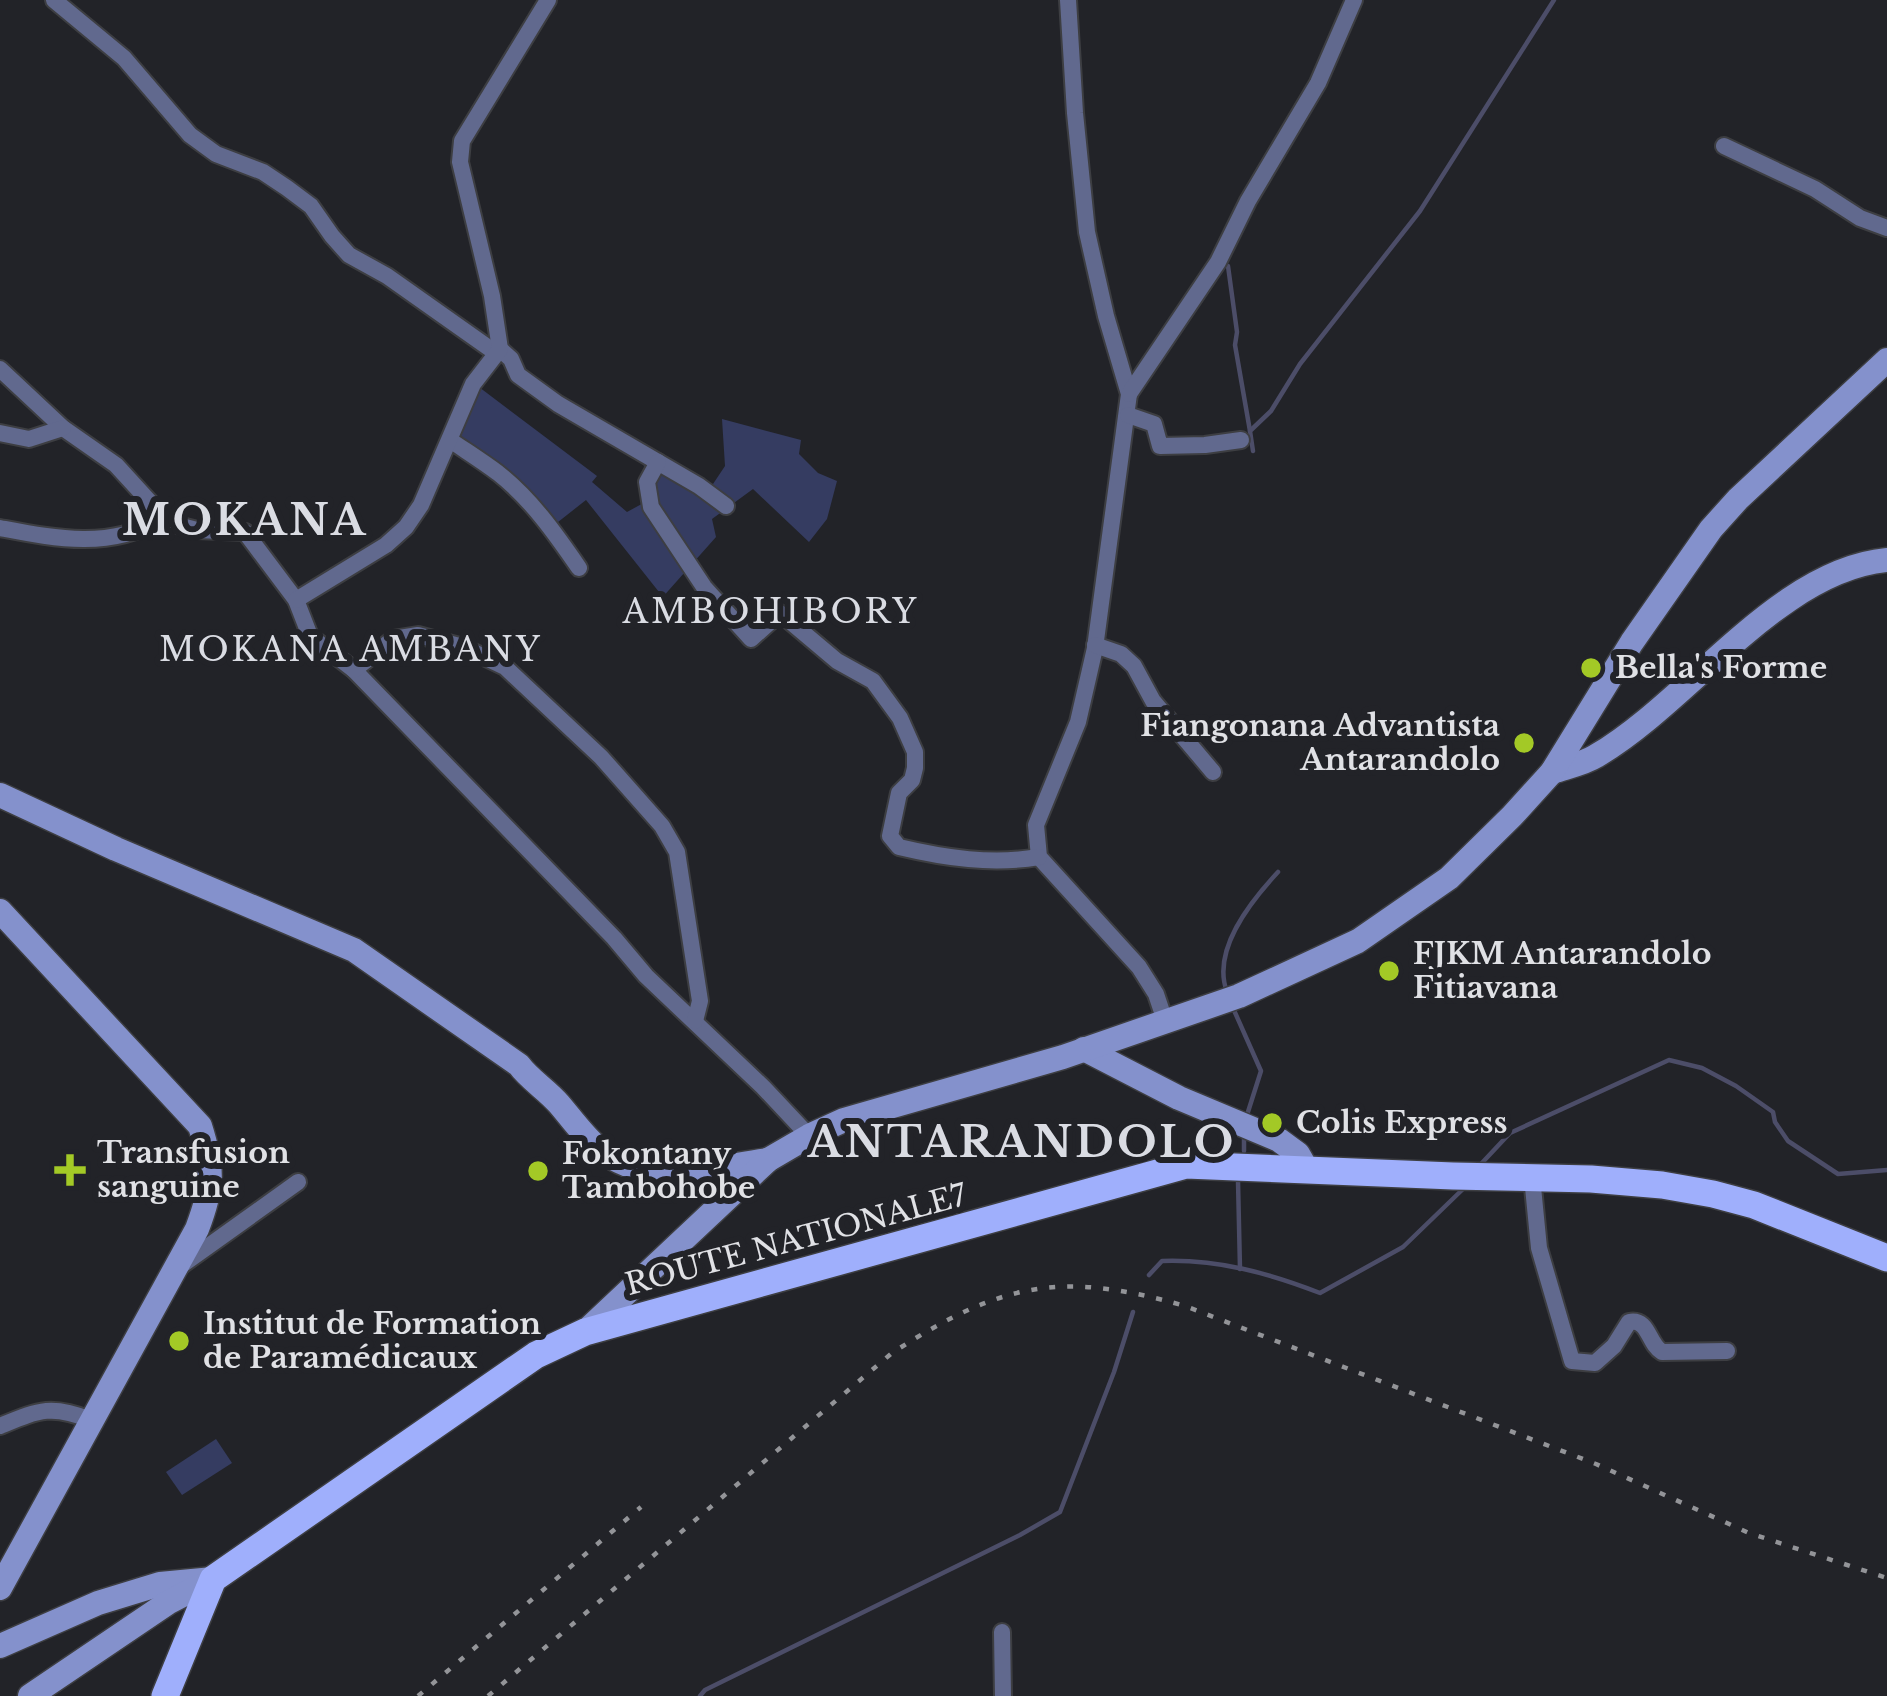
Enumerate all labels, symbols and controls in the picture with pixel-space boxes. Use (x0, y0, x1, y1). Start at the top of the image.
district label: MOKANA (122, 494, 368, 546)
district label: AMBOHIBORY (622, 591, 919, 632)
district label: MOKANA AMBANY (159, 629, 543, 670)
place label: Bella's Forme (1615, 649, 1827, 686)
marker: Bella's Forme (1578, 655, 1604, 681)
place label: Fiangonana Advantista Antarandolo (1140, 707, 1500, 778)
marker: Fiangonana Advantista Antarandolo (1511, 730, 1537, 756)
place label: FJKM Antarandolo Fitiavana (1413, 935, 1711, 1006)
marker: FJKM Antarandolo Fitiavana (1376, 958, 1402, 984)
place label: Colis Express (1296, 1104, 1507, 1141)
marker: Colis Express (1259, 1110, 1285, 1136)
district label: ANTARANDOLO (807, 1116, 1236, 1168)
place label: Transfusion sanguine (97, 1134, 290, 1205)
place label: Fokontany Tambohobe (562, 1135, 755, 1206)
marker: Transfusion sanguine (54, 1154, 86, 1186)
marker: Fokontany Tambohobe (525, 1158, 551, 1184)
street label: ROUTE NATIONALE7 (621, 1176, 971, 1303)
place label: Institut de Formation de Paramédicaux (203, 1305, 541, 1376)
marker: Institut de Formation de Paramédicaux (166, 1328, 192, 1354)

